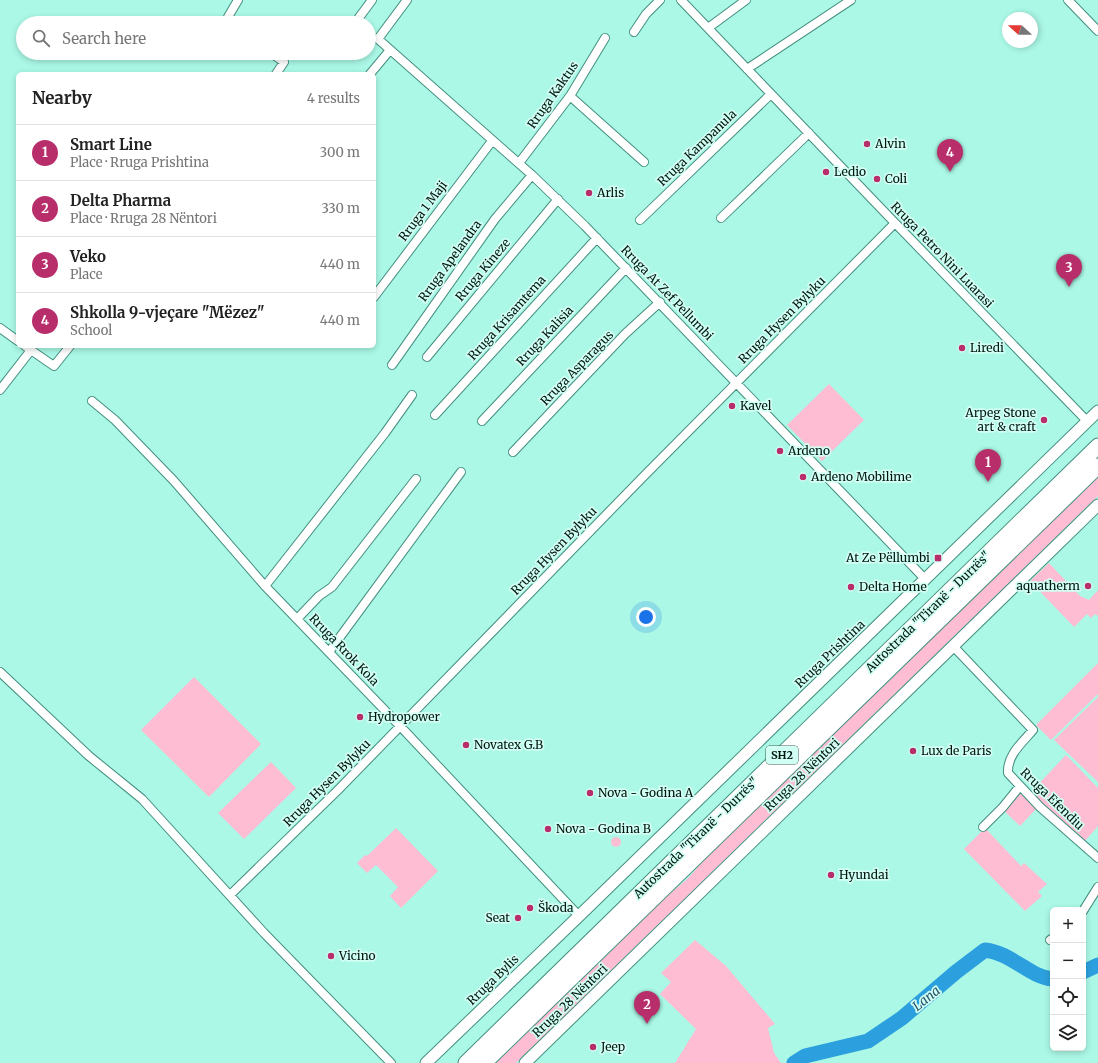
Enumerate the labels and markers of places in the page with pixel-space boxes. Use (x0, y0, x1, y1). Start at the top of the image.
place label: Alvin (874, 136, 906, 151)
marker: Alvin (862, 139, 872, 149)
pin: 4 (937, 139, 963, 172)
place label: Ledio (834, 164, 866, 179)
marker: Ledio (821, 167, 831, 177)
place label: Coli (885, 171, 907, 186)
marker: Coli (872, 174, 882, 184)
place label: Arlis (596, 185, 624, 200)
marker: Arlis (584, 188, 594, 198)
pin: 3 (1056, 254, 1082, 287)
place label: Liredi (970, 340, 1004, 355)
marker: Liredi (957, 343, 967, 353)
place label: Kavel (740, 398, 772, 413)
marker: Kavel (727, 401, 737, 411)
place label: Arpeg Stone art & craft (964, 405, 1036, 434)
marker: Arpeg Stone art & craft (1039, 415, 1049, 425)
place label: Ardeno (787, 443, 830, 458)
marker: Ardeno (775, 446, 785, 456)
pin: 1 (975, 449, 1001, 482)
place label: Ardeno Mobilime (810, 469, 911, 484)
marker: Ardeno Mobilime (798, 472, 808, 482)
place label: At Ze Pëllumbi (845, 550, 930, 565)
marker: At Ze Pëllumbi (933, 553, 943, 563)
place label: aquatherm (1016, 578, 1080, 593)
place label: Delta Home (859, 579, 927, 594)
marker: aquatherm (1083, 581, 1093, 591)
marker: Delta Home (846, 582, 856, 592)
place label: Hydropower (368, 709, 440, 724)
marker: Hydropower (355, 712, 365, 722)
place label: Novatex G.B (474, 737, 543, 752)
marker: Novatex G.B (461, 740, 471, 750)
place label: Lux de Paris (921, 743, 992, 758)
marker: Lux de Paris (908, 746, 918, 756)
place label: Nova - Godina A (598, 785, 694, 800)
marker: Nova - Godina A (585, 788, 595, 798)
place label: Nova - Godina B (556, 821, 651, 836)
marker: Nova - Godina B (543, 824, 553, 834)
place label: Hyundai (839, 867, 889, 882)
marker: Hyundai (826, 870, 836, 880)
place label: Škoda (538, 899, 574, 915)
marker: Škoda (525, 903, 535, 913)
place label: Seat (485, 910, 510, 925)
marker: Seat (513, 913, 523, 923)
place label: Vicino (338, 948, 376, 963)
marker: Vicino (326, 951, 336, 961)
pin: 2 (634, 991, 660, 1024)
place label: Jeep (600, 1039, 625, 1054)
marker: Jeep (588, 1042, 598, 1052)

